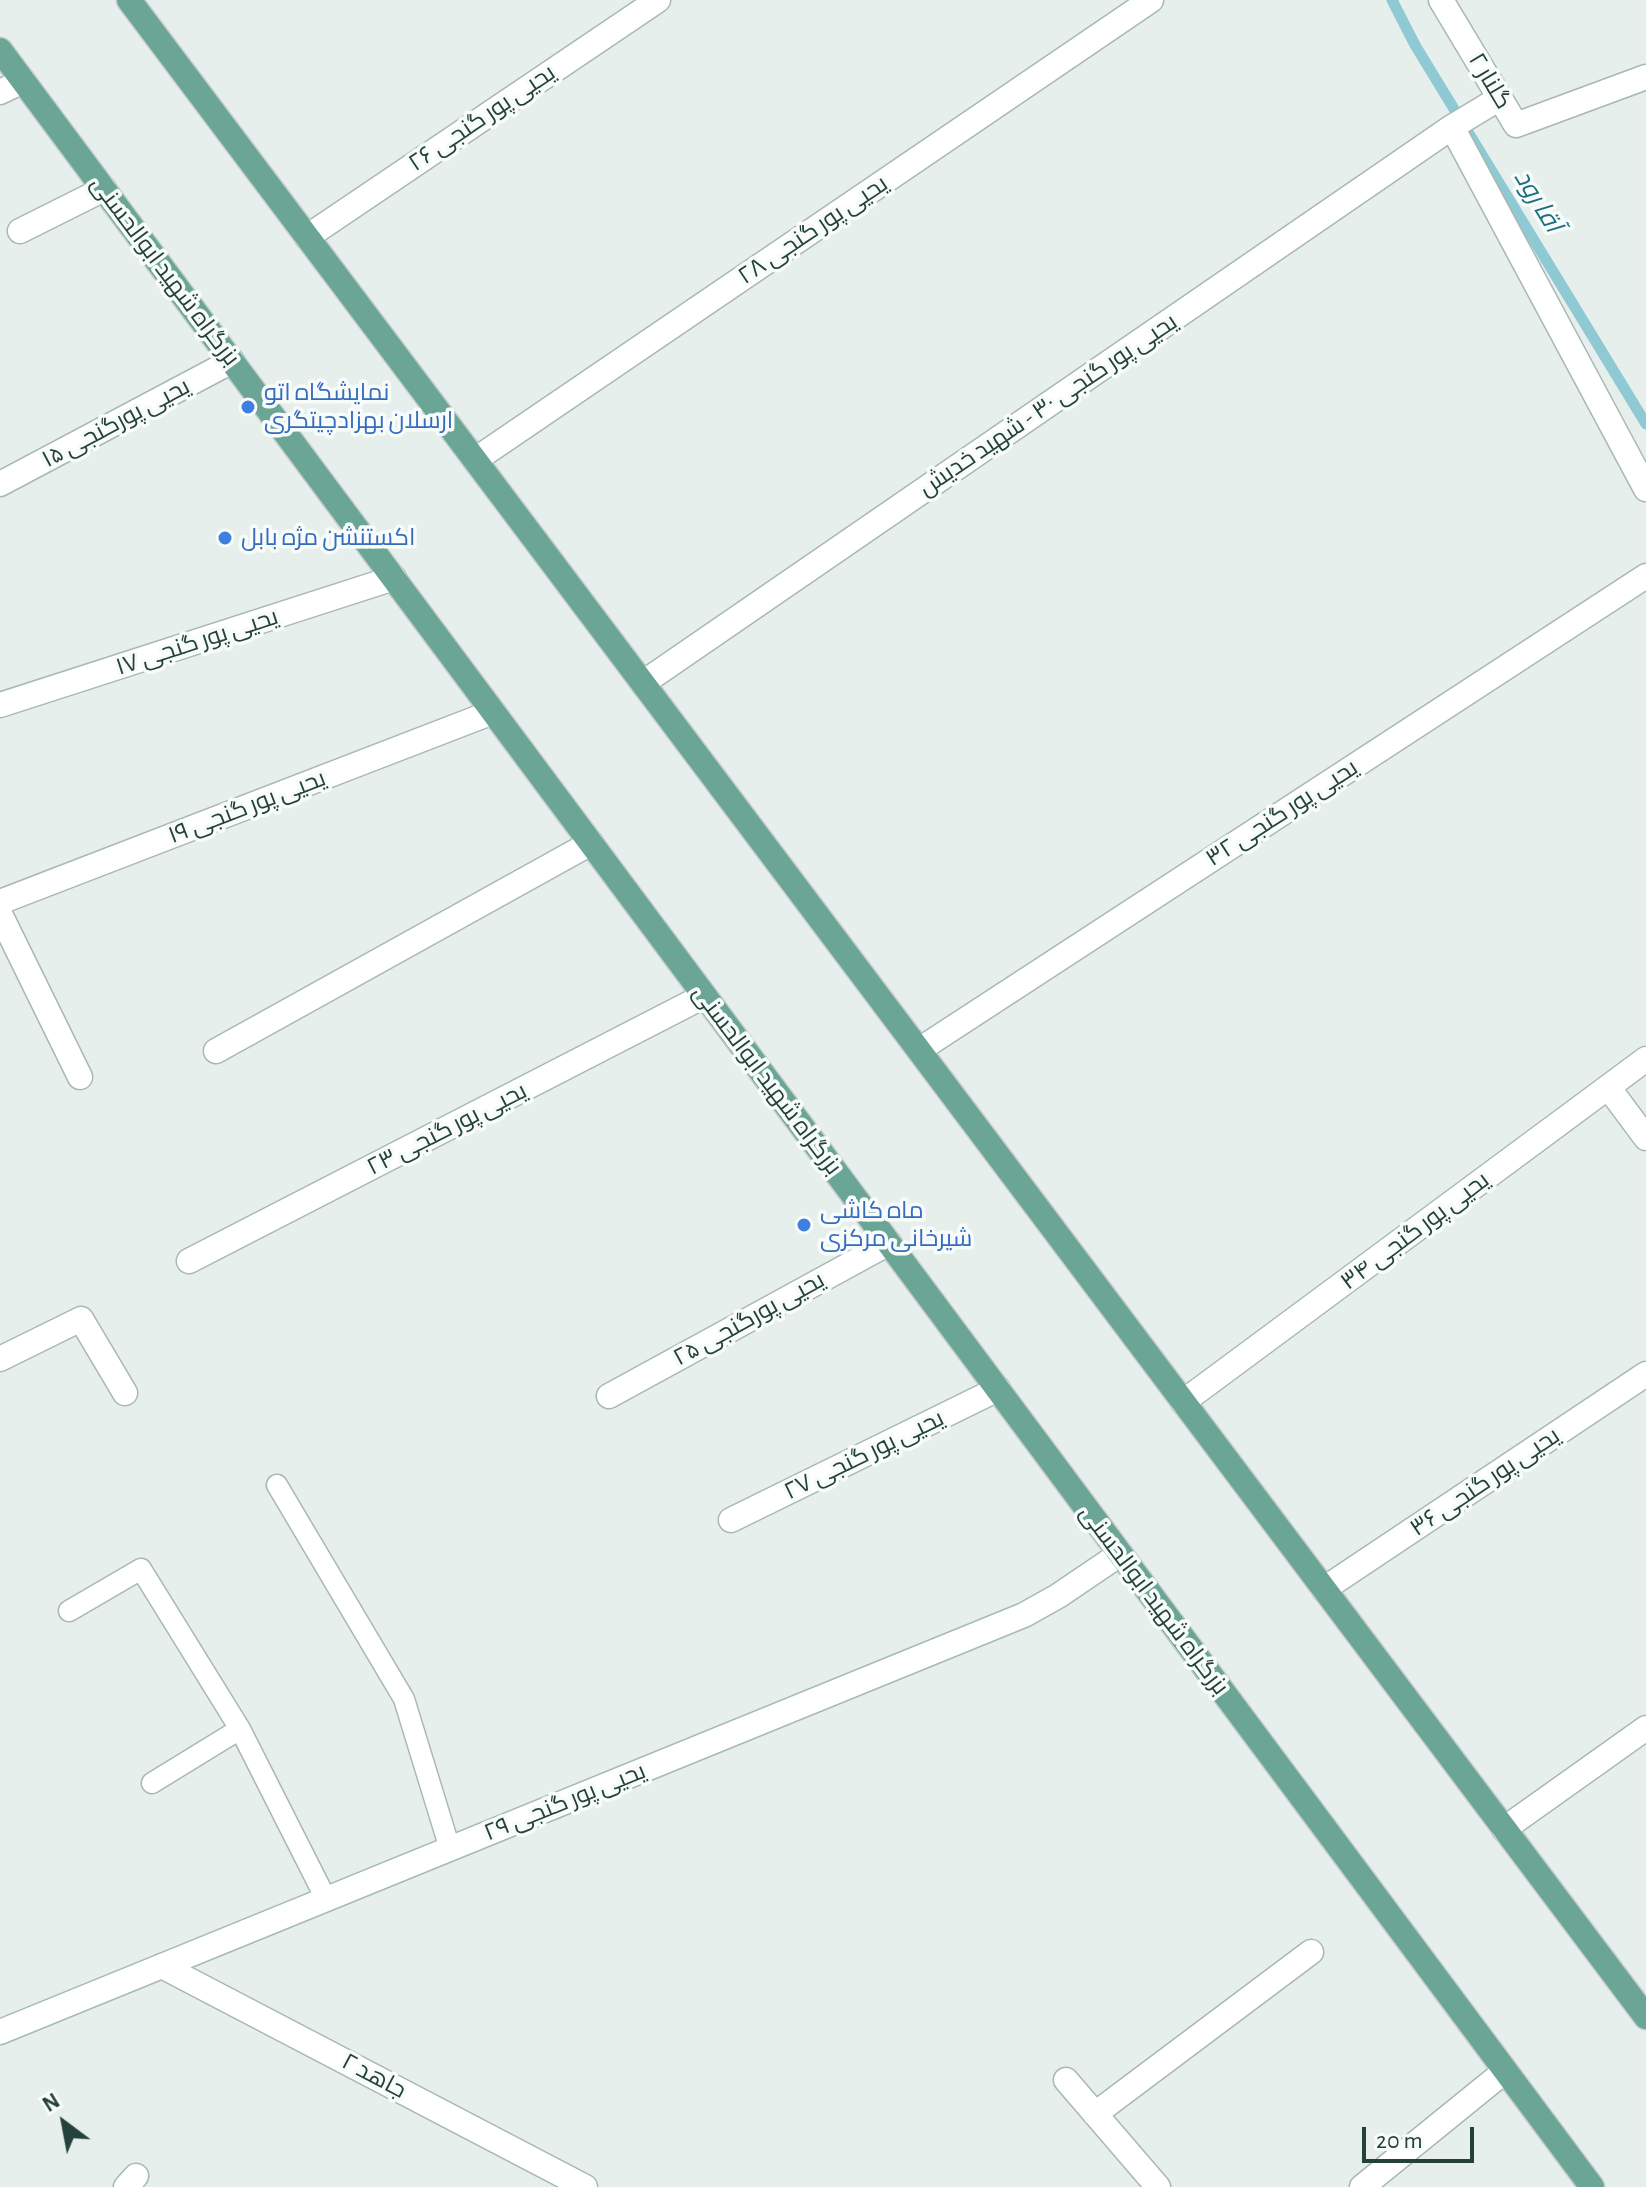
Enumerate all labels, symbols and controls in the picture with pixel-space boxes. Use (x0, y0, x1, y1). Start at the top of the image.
street label: گلنار ۲ (1462, 48, 1518, 114)
street label: یحیی پور گنجی ۲۶ (403, 58, 561, 178)
water label: آقا رود (1507, 164, 1569, 238)
street label: یحیی پور گنجی ۲۸ (733, 169, 893, 291)
street label: بزرگراه شهید ابوالحسنی (84, 170, 246, 372)
street label: یحیی پور گنجی ۳۰ - شهید خدیش (913, 307, 1183, 503)
street label: یحیی پورگنجی ۱۵ (37, 372, 195, 474)
place label: نمایشگاه اتو ارسلان بهزادچیتگری (264, 379, 453, 435)
marker: نمایشگاه اتو ارسلان بهزادچیتگری (239, 398, 257, 416)
place label: اکستنشن مژه بابل (241, 524, 415, 552)
marker: اکستنشن مژه بابل (216, 529, 234, 547)
street label: یحیی پور گنجی ۱۷ (112, 602, 282, 682)
street label: یحیی پور گنجی ۳۲ (1201, 753, 1363, 873)
street label: یحیی پور گنجی ۱۹ (164, 764, 330, 850)
street label: بزرگراه شهید ابوالحسنی (686, 979, 848, 1181)
street label: یحیی پور گنجی ۲۳ (362, 1076, 532, 1182)
street label: یحیی پور گنجی ۳۴ (1335, 1166, 1495, 1296)
place label: ماه کاشی شیرخانی مرکزی (820, 1197, 972, 1253)
marker: ماه کاشی شیرخانی مرکزی (795, 1216, 813, 1234)
street label: یحیی پورگنجی ۲۵ (668, 1266, 830, 1372)
street label: یحیی پور گنجی ۲۷ (779, 1404, 949, 1506)
street label: یحیی پور گنجی ۳۶ (1405, 1421, 1565, 1543)
street label: بزرگراه شهید ابوالحسنی (1073, 1499, 1235, 1701)
street label: یحیی پور گنجی ۲۹ (480, 1756, 650, 1848)
street label: جاهد ۲ (337, 2047, 411, 2105)
north arrow (24, 2083, 104, 2163)
text: N (39, 2089, 64, 2116)
scale bar (1366, 2111, 1478, 2161)
text: 20 m (1376, 2129, 1423, 2153)

